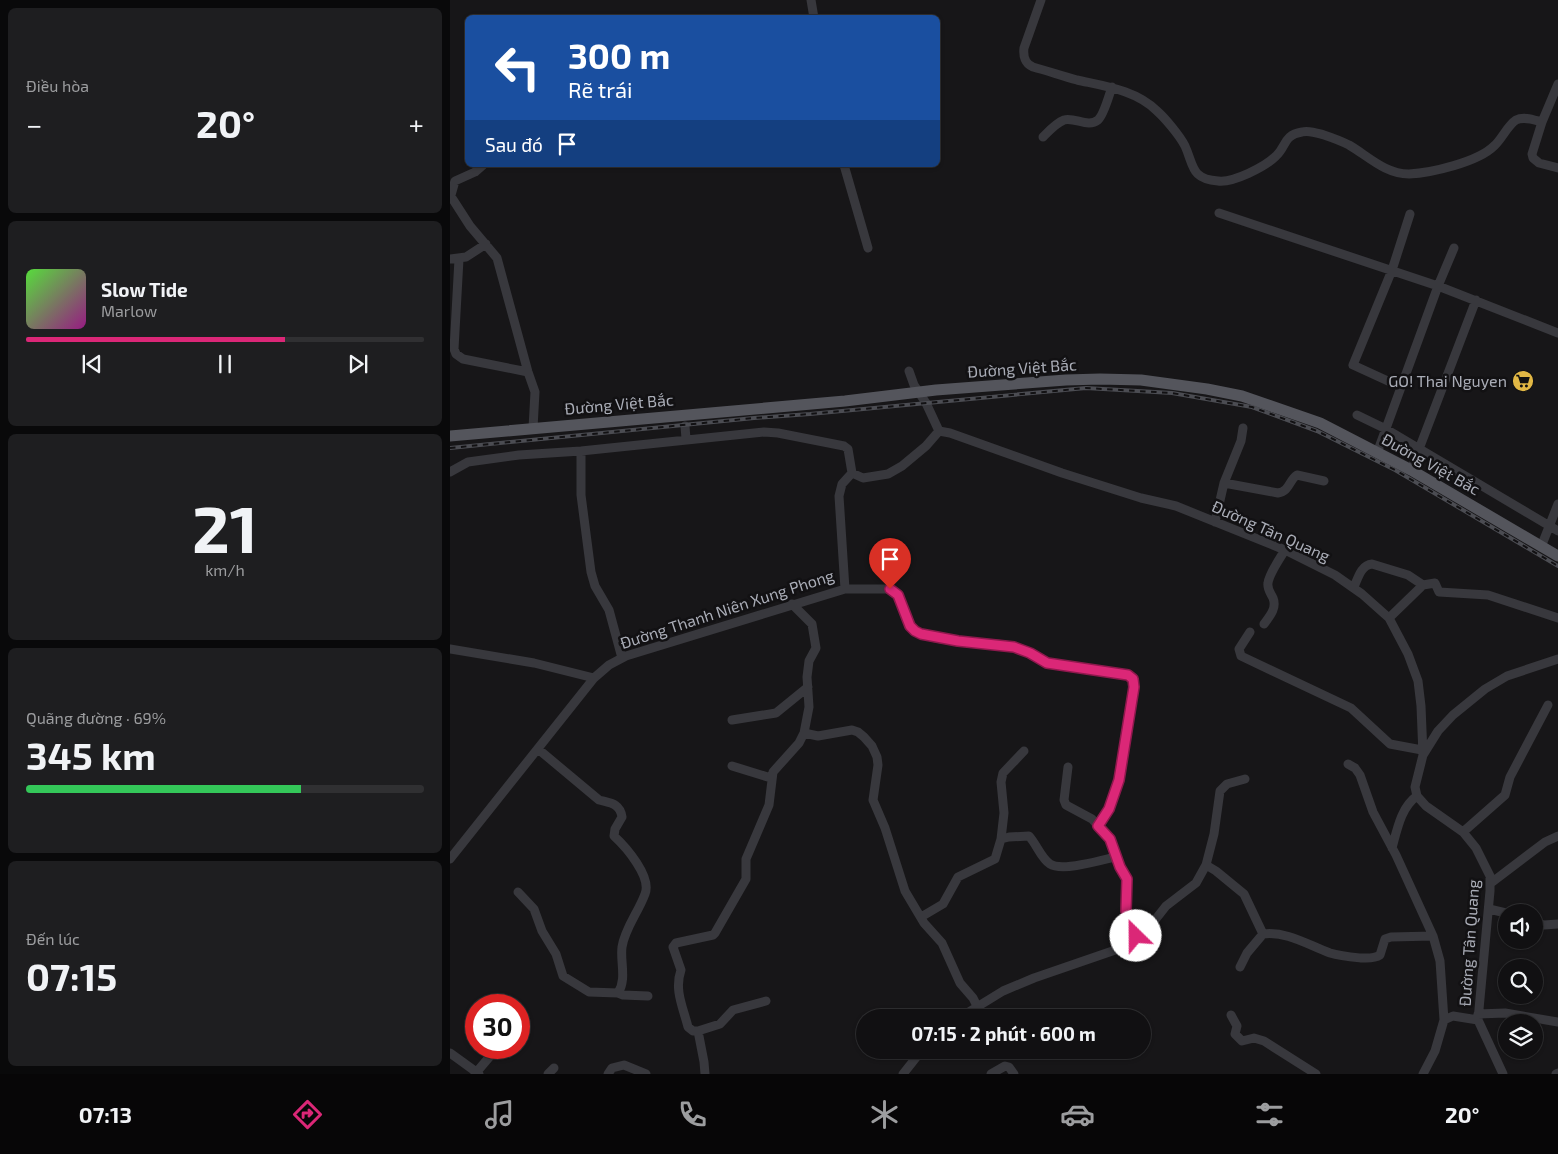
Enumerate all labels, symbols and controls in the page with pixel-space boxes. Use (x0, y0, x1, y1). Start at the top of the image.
text: 300 m (568, 34, 670, 76)
icon: left (485, 35, 550, 100)
text: Điều hòa (26, 76, 89, 95)
text: Rẽ trái (568, 76, 633, 102)
text: 20° (196, 100, 255, 146)
text: − (26, 107, 42, 141)
text: + (409, 107, 424, 141)
icon: arrive (553, 130, 581, 158)
text: Sau đó (485, 133, 543, 156)
text: Slow Tide (101, 278, 188, 301)
text: Marlow (101, 301, 157, 320)
icon: previous (78, 350, 106, 378)
icon: pause (211, 350, 239, 378)
icon: next (344, 350, 372, 378)
street label: Đường Việt Bắc (967, 354, 1077, 381)
supermarket icon: GO! Thai Nguyen (1511, 369, 1535, 393)
place label: GO! Thai Nguyen (1388, 371, 1507, 390)
street label: Đường Việt Bắc (564, 389, 674, 418)
street label: Đường Việt Bắc (1379, 429, 1484, 498)
text: 21 (192, 488, 258, 566)
street label: Đường Tân Quang (1209, 496, 1333, 566)
pin (869, 538, 911, 589)
icon: arrive (876, 545, 904, 573)
text: km/h (205, 560, 245, 579)
street label: Đường Thanh Niên Xung Phong (617, 565, 836, 652)
text: Quãng đường · 69% (26, 708, 166, 727)
text: 345 km (26, 732, 156, 778)
street label: Đường Tân Quang (1455, 879, 1483, 1007)
map controls (1498, 904, 1543, 1059)
button: sound (1498, 904, 1543, 949)
position arrow (1109, 909, 1161, 961)
text: Đến lúc (26, 929, 80, 948)
text: 07:15 (26, 953, 117, 999)
button: search (1498, 959, 1543, 1004)
speed limit sign: 30 (465, 994, 530, 1059)
button: layers (1498, 1014, 1543, 1059)
text: 07:15 · 2 phút · 600 m (911, 1022, 1096, 1045)
icon: directions (290, 1097, 325, 1132)
icon: music (482, 1097, 517, 1132)
icon: phone (675, 1097, 710, 1132)
icon: climate (867, 1097, 902, 1132)
icon: car (1060, 1097, 1095, 1132)
icon: filters (1252, 1097, 1287, 1132)
text: 07:13 (79, 1101, 132, 1127)
text: 20° (1445, 1101, 1479, 1127)

